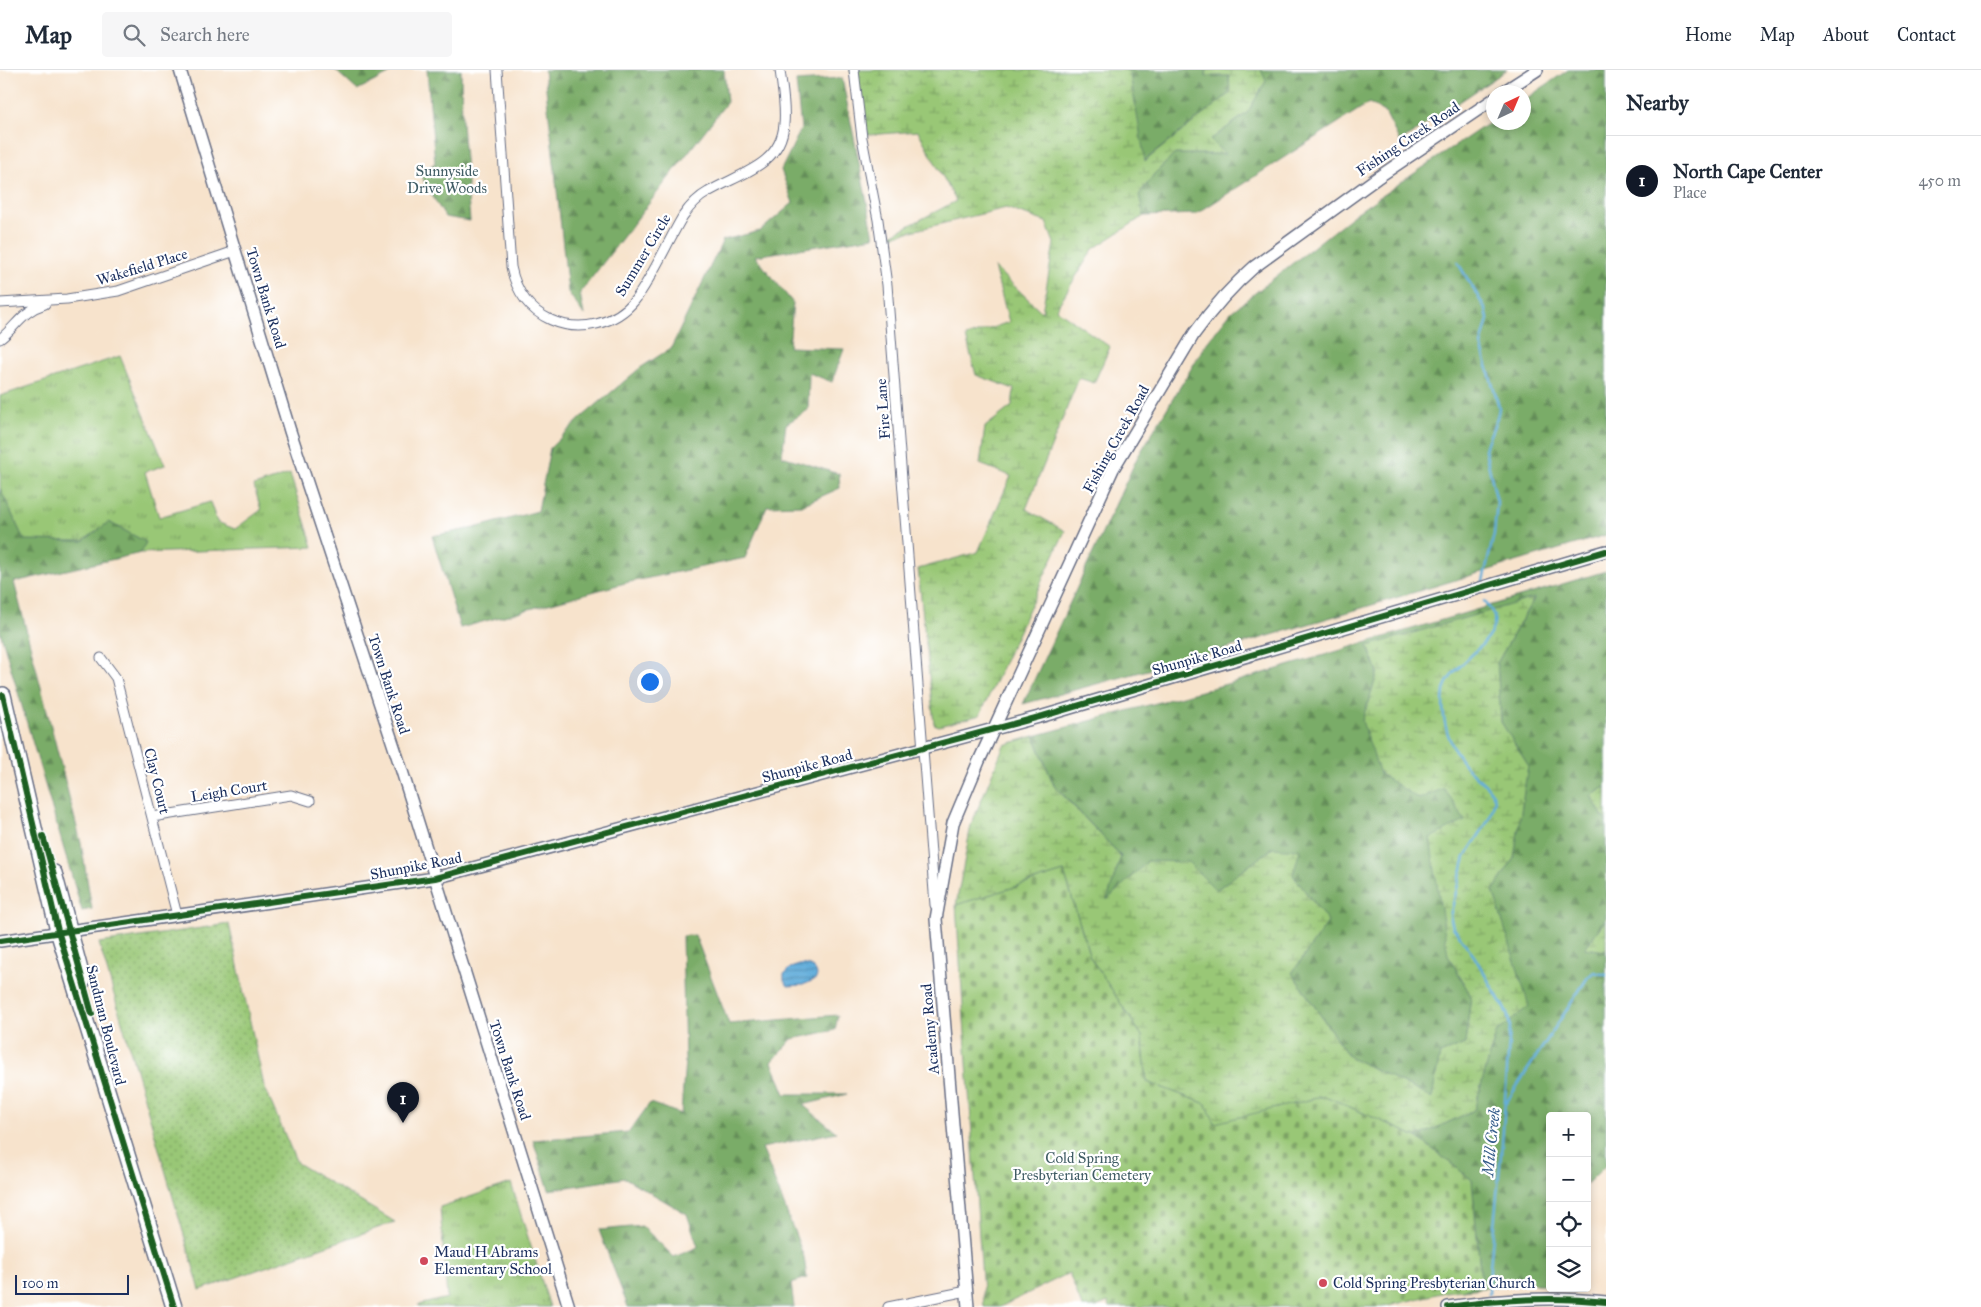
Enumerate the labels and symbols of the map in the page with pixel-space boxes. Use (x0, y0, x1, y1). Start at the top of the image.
north arrow (1486, 85, 1531, 130)
street label: Fishing Creek Road (1353, 98, 1463, 180)
park label: Sunnyside Drive Woods (407, 162, 487, 197)
street label: Summer Circle (611, 210, 675, 300)
street label: Wakefield Place (94, 245, 190, 289)
street label: Town Bank Road (242, 245, 290, 351)
street label: Fire Lane (872, 378, 894, 440)
street label: Fishing Creek Road (1079, 382, 1153, 496)
street label: Town Bank Road (364, 632, 414, 737)
street label: Shunpike Road (1150, 636, 1245, 679)
your location (637, 669, 663, 695)
street label: Shunpike Road (760, 745, 855, 787)
street label: Clay Court (140, 746, 174, 817)
street label: Leigh Court (190, 776, 269, 806)
street label: Shunpike Road (369, 848, 464, 884)
street label: Sandman Boulevard (82, 963, 130, 1087)
street label: Academy Road (917, 982, 943, 1076)
street label: Town Bank Road (485, 1018, 535, 1123)
pin: 1 (387, 1082, 419, 1123)
water label: Mill Creek (1478, 1107, 1504, 1179)
park label: Cold Spring Presbyterian Cemetery (1013, 1149, 1152, 1184)
place label: Maud H Abrams Elementary School (434, 1243, 553, 1278)
marker: Maud H Abrams Elementary School (418, 1255, 430, 1267)
scale bar (15, 1272, 129, 1295)
place label: Cold Spring Presbyterian Church (1333, 1274, 1536, 1292)
marker: Cold Spring Presbyterian Church (1317, 1277, 1329, 1289)

